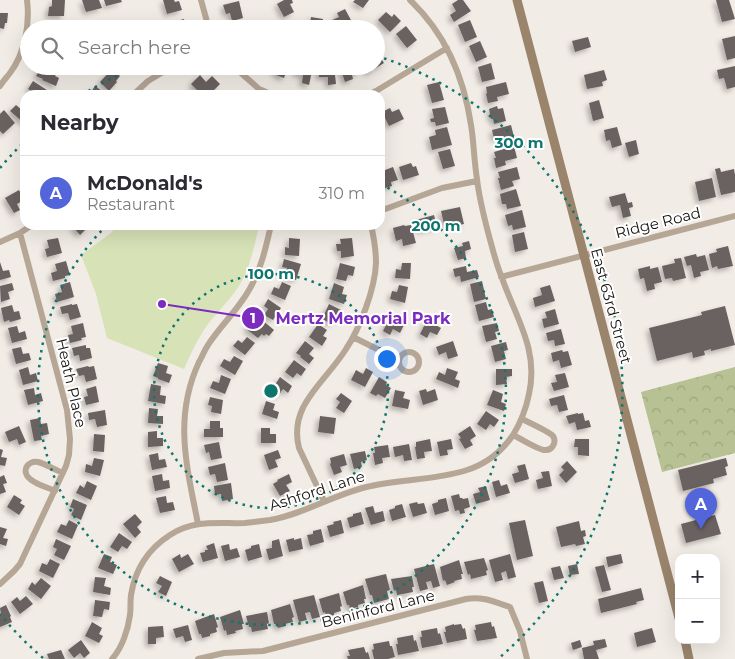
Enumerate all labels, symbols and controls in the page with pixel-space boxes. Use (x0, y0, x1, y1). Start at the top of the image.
search box (20, 20, 385, 75)
icon: search (38, 34, 66, 62)
text: Search here (78, 36, 191, 59)
text: Nearby (40, 110, 119, 135)
text: 300 m (493, 133, 544, 152)
text: McDonald's (87, 172, 203, 195)
text: A (50, 184, 62, 203)
text: 310 m (318, 184, 365, 203)
text: Restaurant (87, 195, 175, 214)
street label: Ridge Road (613, 203, 703, 242)
text: 200 m (411, 216, 461, 235)
street label: East 63rd Street (587, 246, 636, 366)
text: 100 m (248, 264, 294, 283)
callout: Mertz Memorial Park (241, 303, 461, 334)
text: 1 (250, 308, 256, 327)
text: Mertz Memorial Park (276, 309, 451, 328)
street label: Heath Place (52, 336, 91, 429)
your location (374, 346, 400, 372)
centre of rings (262, 382, 280, 400)
street label: Ashford Lane (267, 466, 367, 515)
pin: A (685, 488, 717, 529)
map controls (675, 554, 720, 644)
button: + (675, 554, 720, 599)
street label: Beninford Lane (319, 585, 436, 632)
button: − (675, 599, 720, 644)

